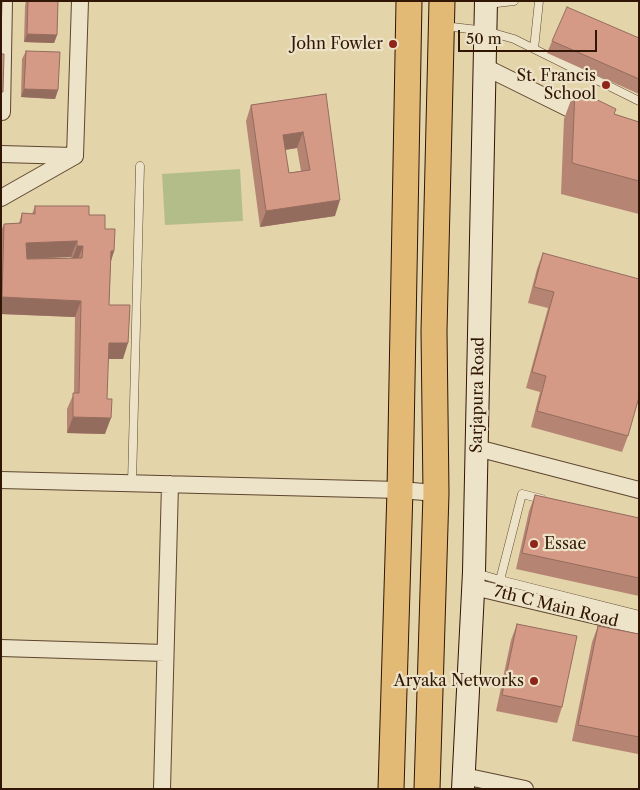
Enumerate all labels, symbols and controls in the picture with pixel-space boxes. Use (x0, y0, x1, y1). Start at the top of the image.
scale bar (460, 20, 599, 52)
text: 50 m (466, 29, 502, 48)
place label: John Fowler (291, 34, 383, 54)
marker: John Fowler (387, 38, 399, 50)
place label: St. Francis School (517, 66, 596, 104)
marker: St. Francis School (600, 79, 612, 91)
street label: Sarjapura Road (467, 337, 489, 453)
place label: Essae (544, 534, 586, 554)
marker: Essae (528, 538, 540, 550)
street label: 7th C Main Road (492, 582, 620, 632)
place label: Aryaka Networks (394, 671, 524, 691)
marker: Aryaka Networks (528, 675, 540, 687)

